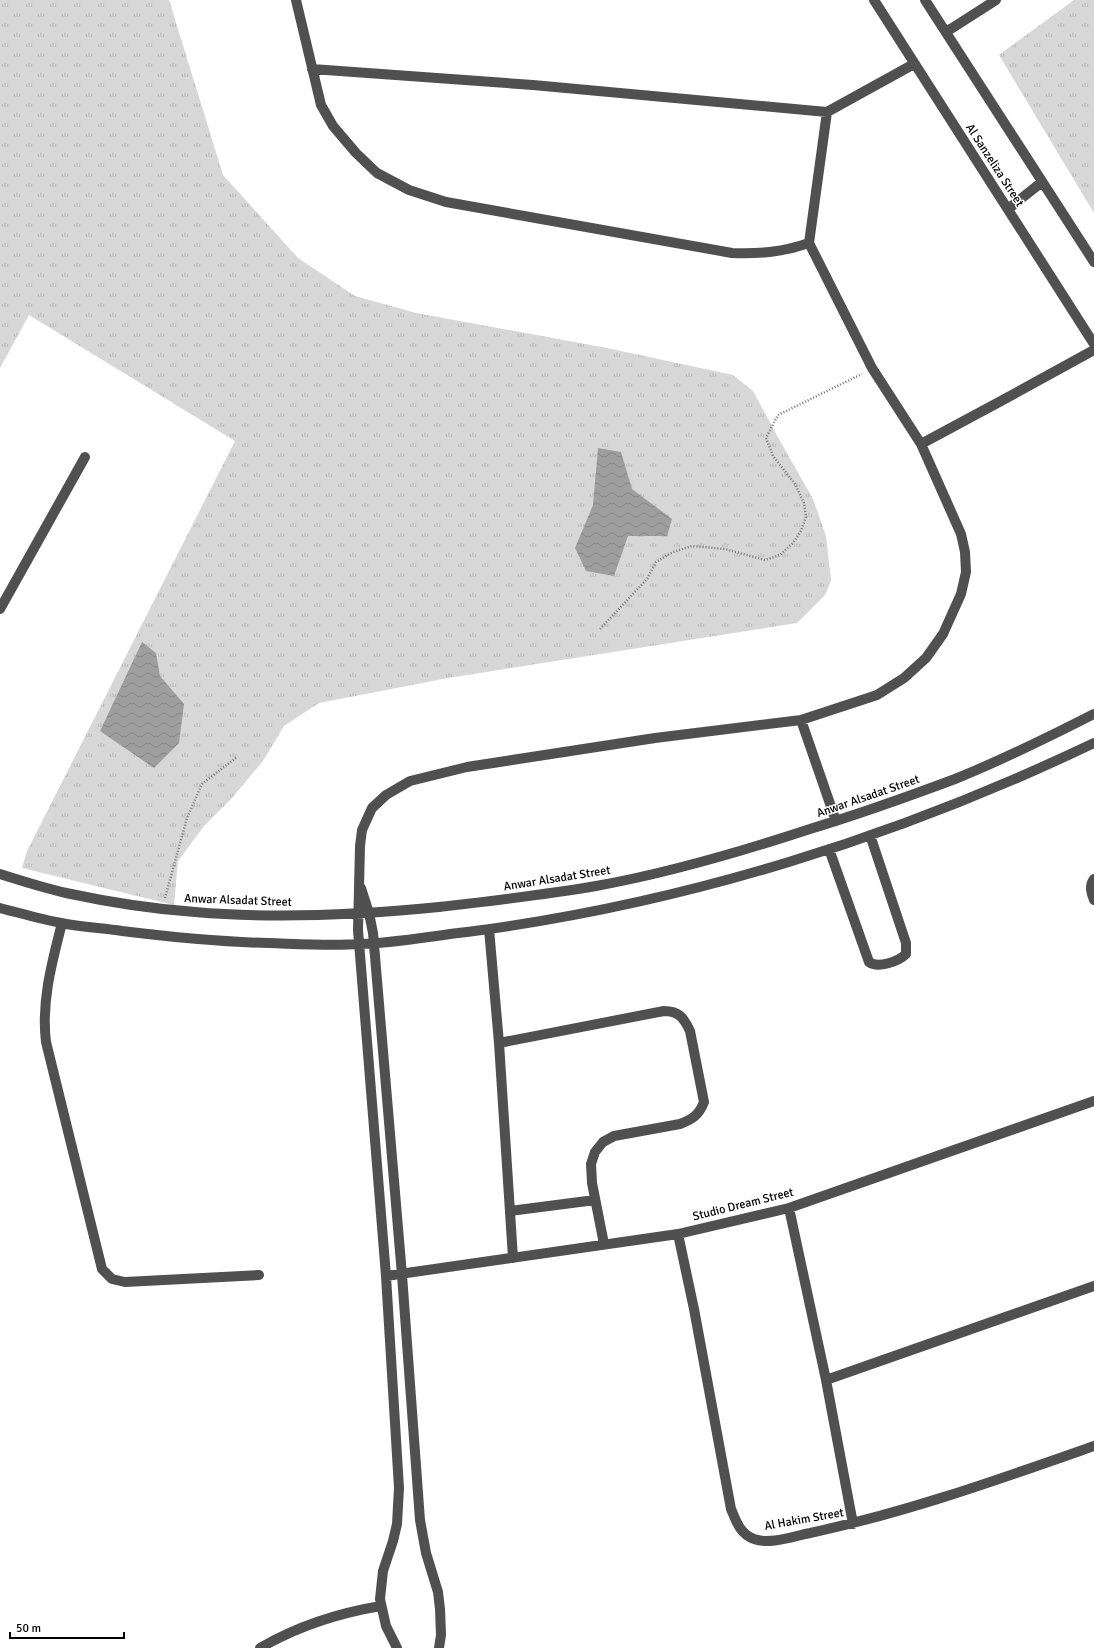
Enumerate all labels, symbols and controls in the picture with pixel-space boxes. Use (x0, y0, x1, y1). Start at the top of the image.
street label: Al Sanzeliza Street (962, 121, 1027, 210)
street label: Anwar Alsadat Street (815, 772, 922, 821)
street label: Anwar Alsadat Street (503, 863, 612, 894)
street label: Anwar Alsadat Street (184, 891, 292, 910)
street label: Studio Dream Street (691, 1185, 795, 1224)
street label: Al Hakim Street (763, 1505, 845, 1534)
scale bar (10, 1614, 124, 1640)
text: 50 m (16, 1621, 41, 1636)

